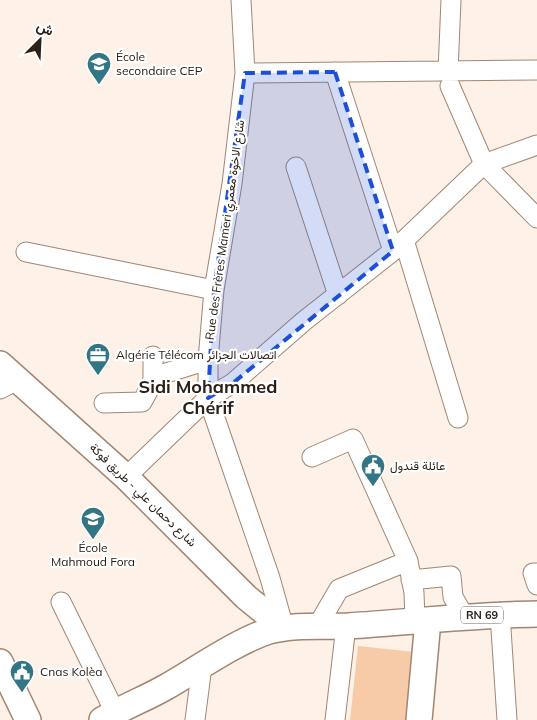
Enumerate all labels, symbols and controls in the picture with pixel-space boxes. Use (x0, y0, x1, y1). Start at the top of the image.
north arrow (15, 15, 65, 65)
text: ش (34, 16, 57, 40)
place label: École secondaire CEP (116, 49, 203, 78)
school or university icon: École secondaire CEP (86, 51, 112, 85)
street label: Rue des Frères Mameri شارع الاخوة معمري (202, 119, 250, 341)
office icon: Algérie Télécom اتصالات الجزائر (85, 342, 111, 376)
place label: Algérie Télécom اتصالات الجزائر (116, 347, 277, 363)
district label: Sidi Mohammed Chérif (139, 375, 277, 419)
street label: شارع دحمان علي - طريق فوكة (85, 440, 200, 552)
public building icon: عائلة قندول (360, 453, 386, 487)
place label: عائلة قندول (390, 458, 445, 474)
school or university icon: École Mahmoud Fora (80, 506, 106, 540)
place label: École Mahmoud Fora (51, 540, 135, 569)
road number: RN 69 (461, 606, 503, 624)
public building icon: Cnas Kolèa (9, 659, 35, 693)
place label: Cnas Kolèa (40, 664, 102, 679)

